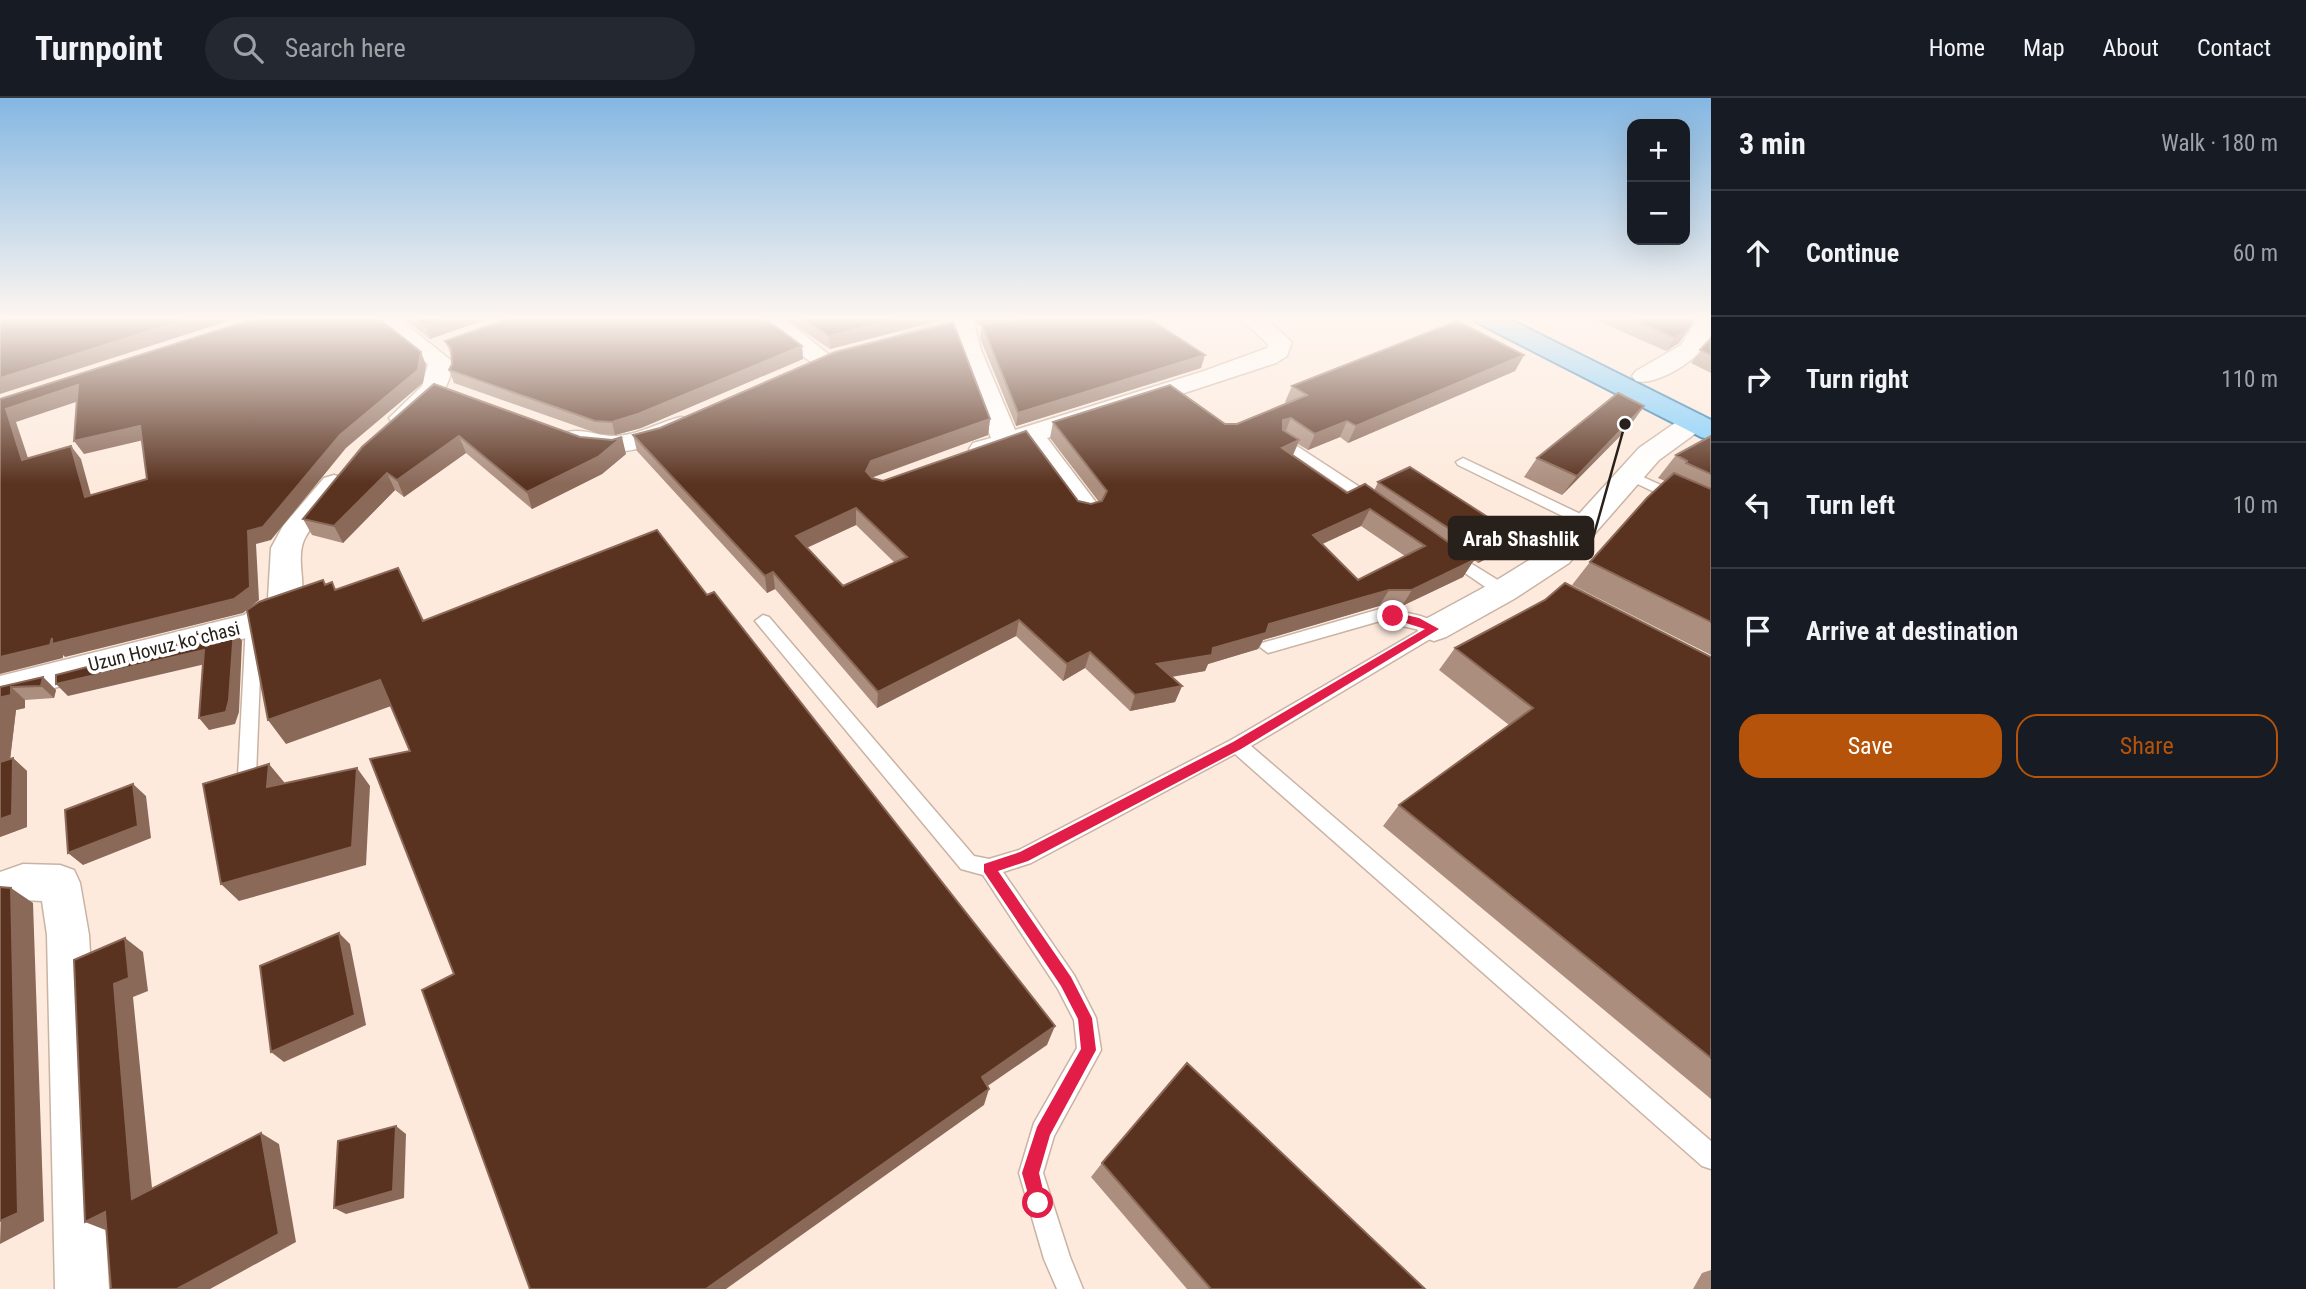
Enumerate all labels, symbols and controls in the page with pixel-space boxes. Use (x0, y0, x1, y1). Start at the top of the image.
search box (205, 17, 695, 80)
text: Turnpoint (35, 29, 163, 68)
icon: search (229, 29, 267, 67)
text: Search here (285, 33, 406, 63)
text: Home (1929, 34, 1985, 62)
text: Map (2023, 34, 2065, 62)
text: About (2103, 34, 2159, 62)
text: Contact (2197, 34, 2271, 62)
map controls (1627, 119, 1690, 245)
button: + (1627, 119, 1690, 182)
text: 3 min (1739, 126, 1806, 161)
text: Walk · 180 m (2161, 130, 2278, 157)
button: − (1627, 182, 1690, 245)
icon: ahead (1739, 234, 1777, 272)
text: Continue (1806, 238, 1899, 268)
text: 60 m (2233, 240, 2278, 267)
icon: right (1739, 360, 1777, 398)
text: Turn right (1806, 364, 1908, 394)
text: 110 m (2221, 366, 2278, 393)
icon: left (1739, 486, 1777, 524)
text: Turn left (1806, 490, 1895, 520)
text: 10 m (2233, 492, 2278, 519)
callout: Arab Shashlik (1449, 517, 1593, 559)
text: Arab Shashlik (1463, 527, 1580, 551)
route end (1377, 600, 1408, 631)
icon: arrive (1739, 612, 1777, 650)
text: Arrive at destination (1806, 616, 2018, 646)
street label: Uzun Hovuz koʻchasi (86, 617, 242, 676)
button: Save (1739, 714, 2002, 778)
button: Share (2016, 714, 2278, 778)
route start (1022, 1187, 1053, 1218)

